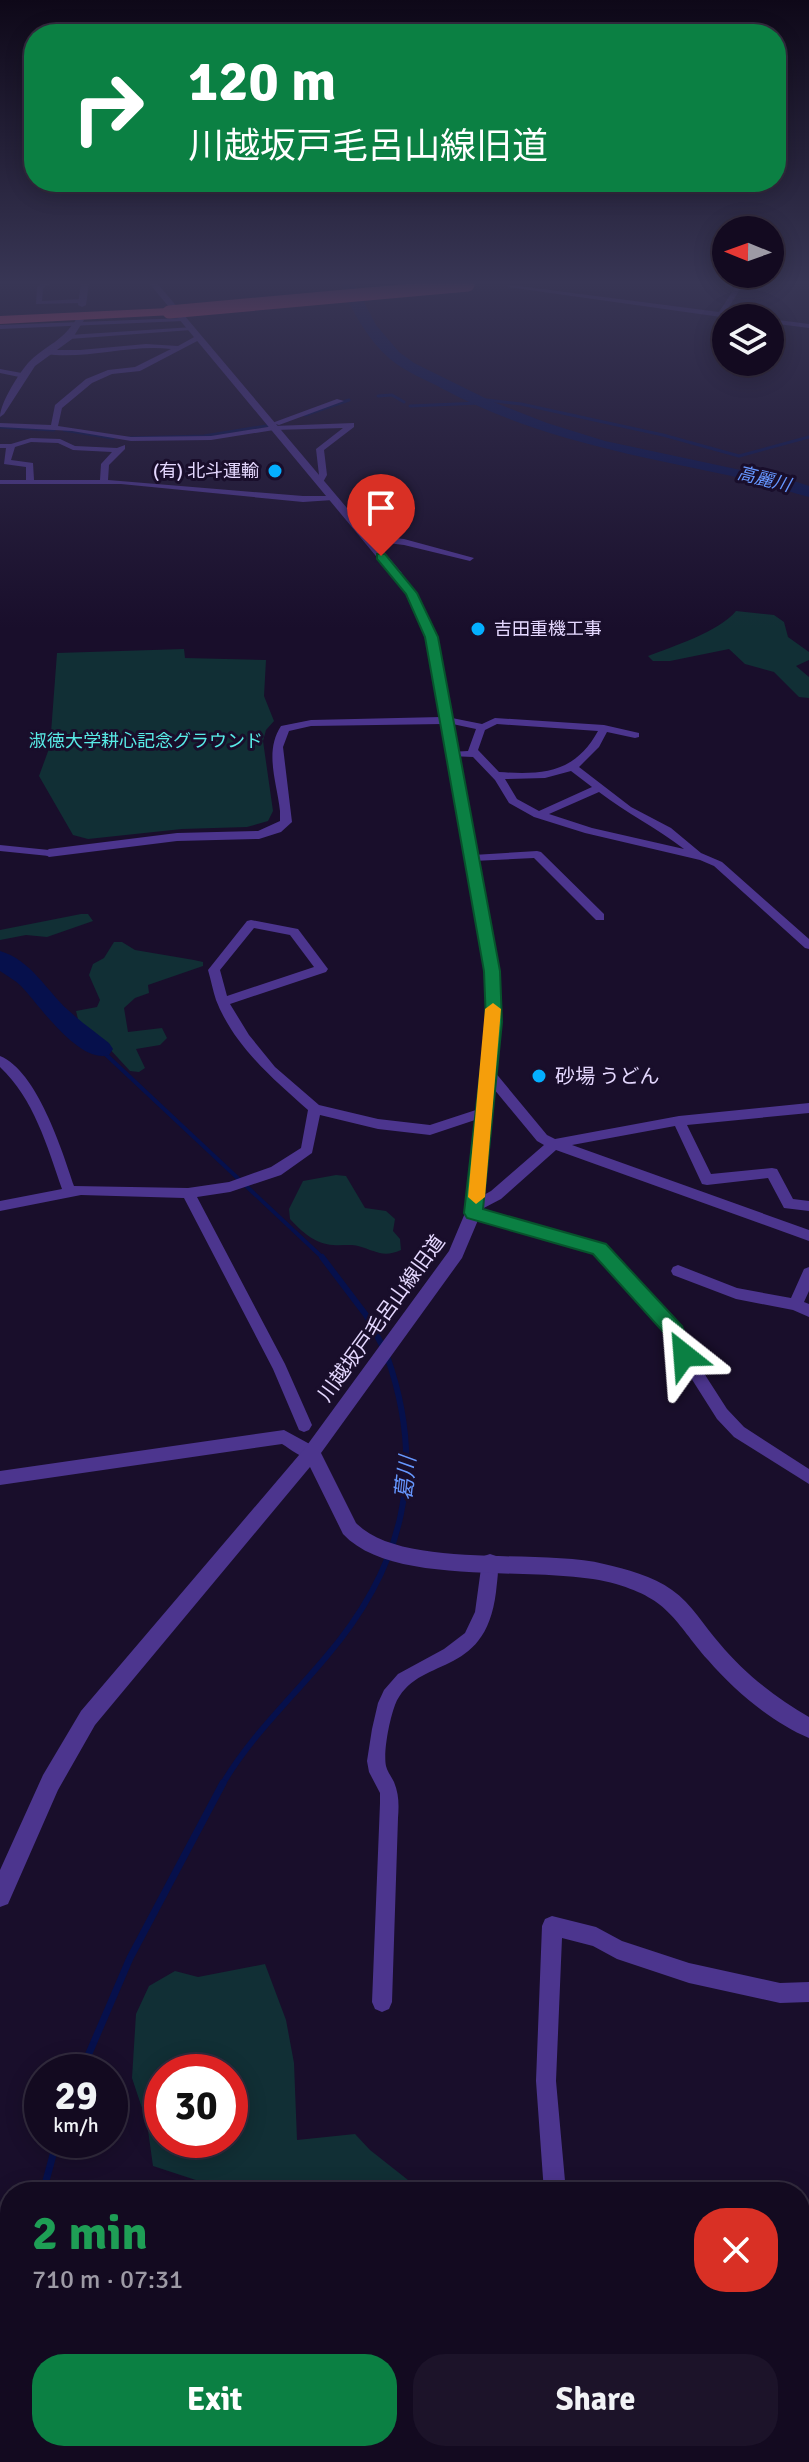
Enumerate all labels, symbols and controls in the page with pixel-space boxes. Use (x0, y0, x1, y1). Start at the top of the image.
text: 120 m (188, 47, 336, 116)
icon: right (56, 56, 160, 160)
text: 川越坂戸毛呂山線旧道 (188, 124, 548, 169)
north arrow (712, 216, 784, 288)
map controls (712, 216, 784, 376)
button: layers (712, 304, 784, 376)
place label: (有) 北斗運輸 (153, 460, 259, 482)
marker: (有) 北斗運輸 (266, 462, 284, 480)
water label: 高麗川 (735, 462, 795, 497)
pin (347, 474, 415, 556)
icon: arrive (359, 486, 403, 530)
place label: 吉田重機工事 (494, 618, 602, 640)
marker: 吉田重機工事 (469, 620, 487, 638)
park label: 淑徳大学耕心記念グラウンド (29, 730, 263, 752)
place label: 砂場 うどん (555, 1064, 659, 1089)
marker: 砂場 うどん (530, 1067, 548, 1085)
street label: 川越坂戸毛呂山線旧道 (313, 1230, 450, 1407)
position arrow (642, 1313, 726, 1397)
water label: 葛川 (390, 1453, 421, 1501)
speed limit sign: 30 (144, 2054, 248, 2158)
text: 29 (54, 2071, 98, 2121)
text: km/h (53, 2113, 99, 2138)
text: 2 min (32, 2204, 148, 2263)
button: close (694, 2208, 778, 2292)
text: 710 m · 07:31 (32, 2264, 183, 2296)
button: Exit (32, 2354, 397, 2446)
button: Share (413, 2354, 778, 2446)

